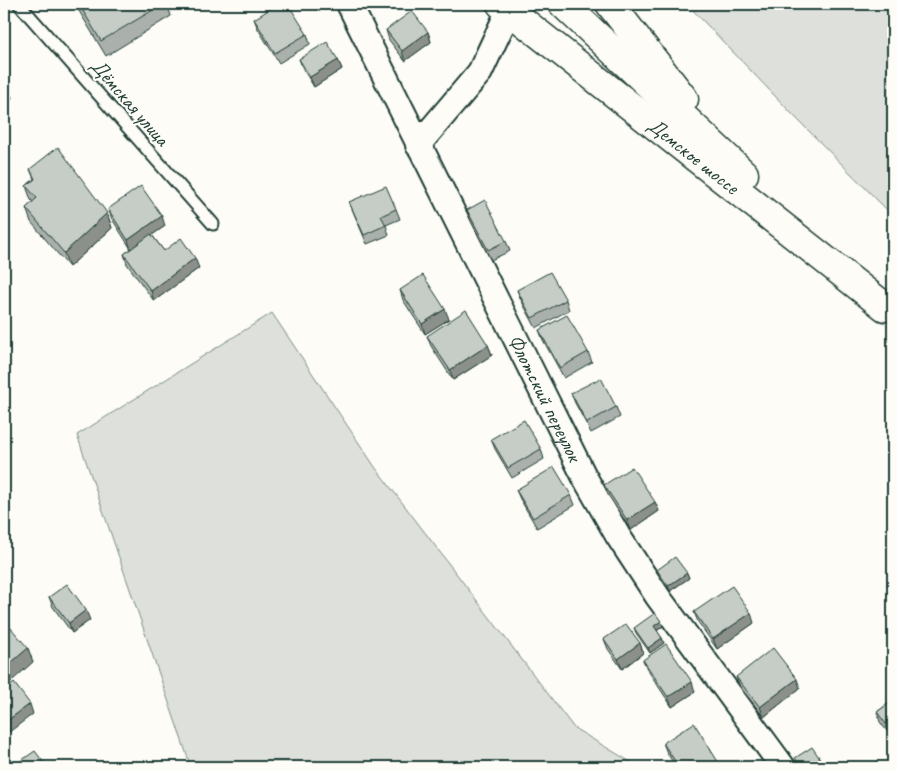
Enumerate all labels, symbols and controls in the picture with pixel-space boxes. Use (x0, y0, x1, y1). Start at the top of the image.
street label: Дёмская улица (85, 53, 176, 152)
street label: Демское шоссе (642, 112, 745, 201)
street label: Флотский переулок (503, 330, 589, 468)

